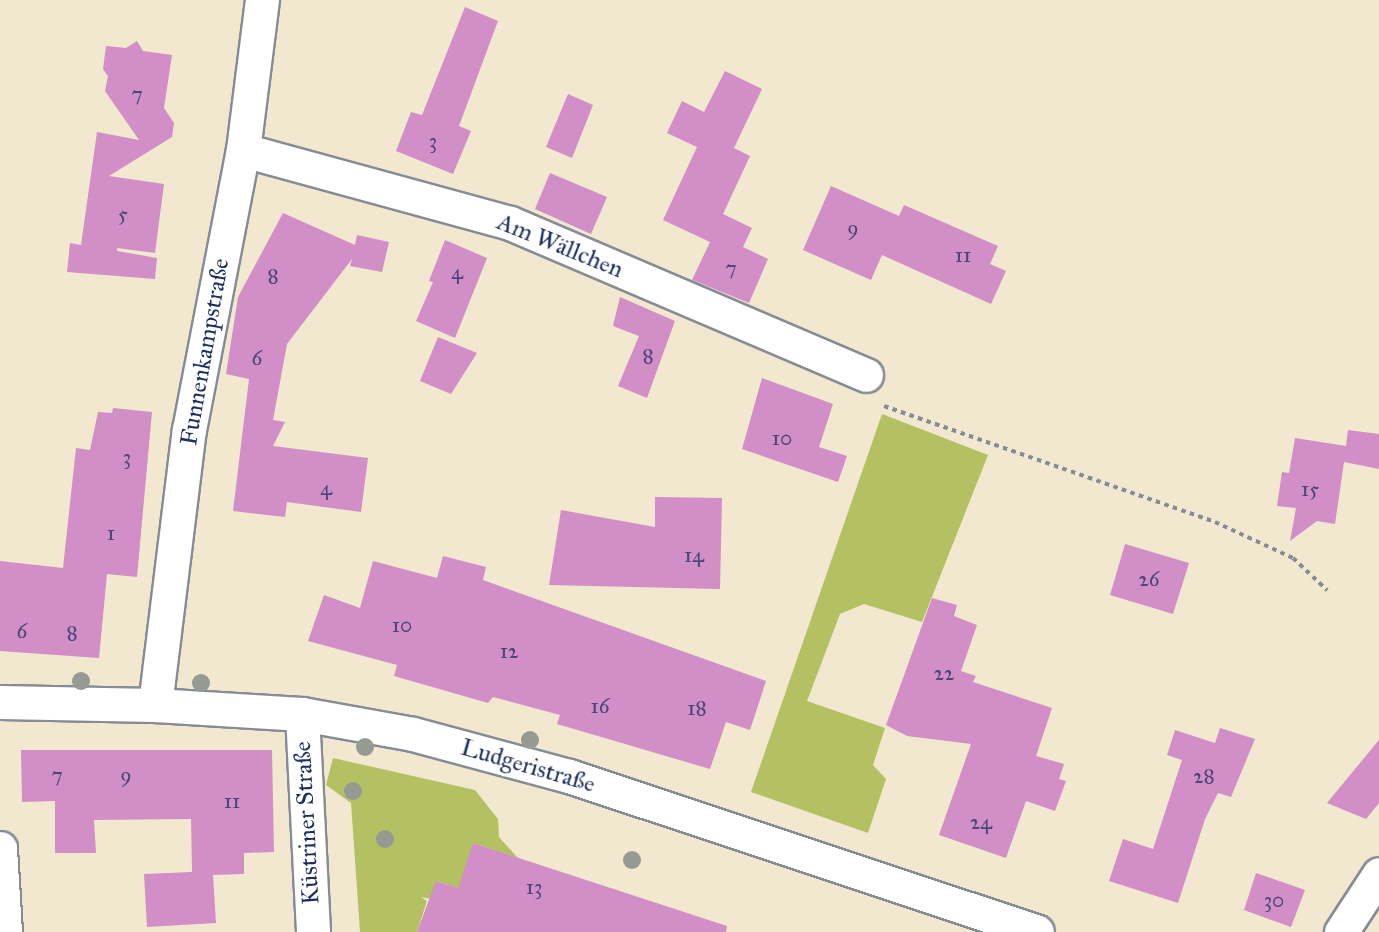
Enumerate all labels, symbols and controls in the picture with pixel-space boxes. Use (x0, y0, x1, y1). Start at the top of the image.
house number: 7 (131, 81, 143, 107)
house number: 3 (429, 128, 437, 154)
house number: 5 (118, 201, 128, 227)
street label: Am Wällchen (493, 208, 627, 284)
house number: 9 (847, 215, 859, 241)
house number: 11 (955, 242, 971, 268)
house number: 7 (725, 255, 737, 281)
street label: Funnenkampstraße (174, 256, 236, 448)
house number: 4 (451, 259, 463, 285)
house number: 8 (267, 263, 279, 289)
house number: 8 (642, 343, 654, 369)
house number: 6 (252, 345, 262, 371)
house number: 10 (772, 425, 792, 451)
house number: 3 (123, 444, 131, 470)
house number: 4 (320, 475, 332, 501)
house number: 15 (1301, 476, 1319, 502)
house number: 1 (107, 520, 115, 546)
house number: 14 (684, 542, 704, 568)
house number: 26 (1138, 566, 1160, 592)
house number: 10 (392, 612, 412, 638)
house number: 6 (17, 618, 27, 644)
house number: 8 (66, 620, 78, 646)
house number: 12 (500, 638, 518, 664)
house number: 22 (934, 660, 954, 686)
house number: 16 (590, 693, 610, 719)
house number: 18 (687, 695, 707, 721)
street label: Ludgeristraße (458, 733, 598, 799)
street label: Küstriner Straße (288, 741, 326, 905)
house number: 7 (51, 762, 63, 788)
house number: 9 (120, 762, 132, 788)
house number: 28 (1193, 763, 1215, 789)
house number: 11 (224, 788, 240, 814)
house number: 24 (970, 809, 992, 835)
house number: 13 (526, 874, 542, 900)
house number: 30 (1264, 887, 1284, 913)

